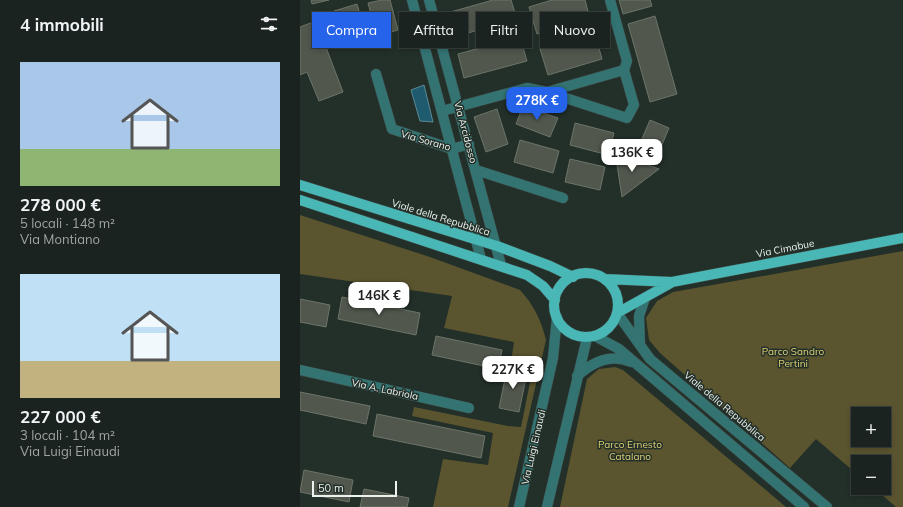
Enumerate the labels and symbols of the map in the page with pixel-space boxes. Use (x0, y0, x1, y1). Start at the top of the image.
pin: 278K € (504, 87, 570, 121)
street label: Via Arcidosso (451, 100, 480, 165)
street label: Via Sorano (400, 127, 452, 154)
pin: 136K € (599, 139, 665, 173)
street label: Viale della Repubblica (390, 196, 492, 239)
street label: Via Cimabue (755, 236, 815, 261)
pin: 146K € (346, 282, 412, 316)
park label: Parco Sandro Pertini (762, 345, 824, 370)
pin: 227K € (480, 356, 546, 390)
street label: Viale della Repubblica (681, 369, 768, 444)
street label: Via A. Labriola (350, 376, 419, 403)
street label: Via Luigi Einaudi (519, 408, 548, 486)
park label: Parco Ernesto Catalano (598, 438, 662, 463)
scale bar (312, 479, 397, 498)

